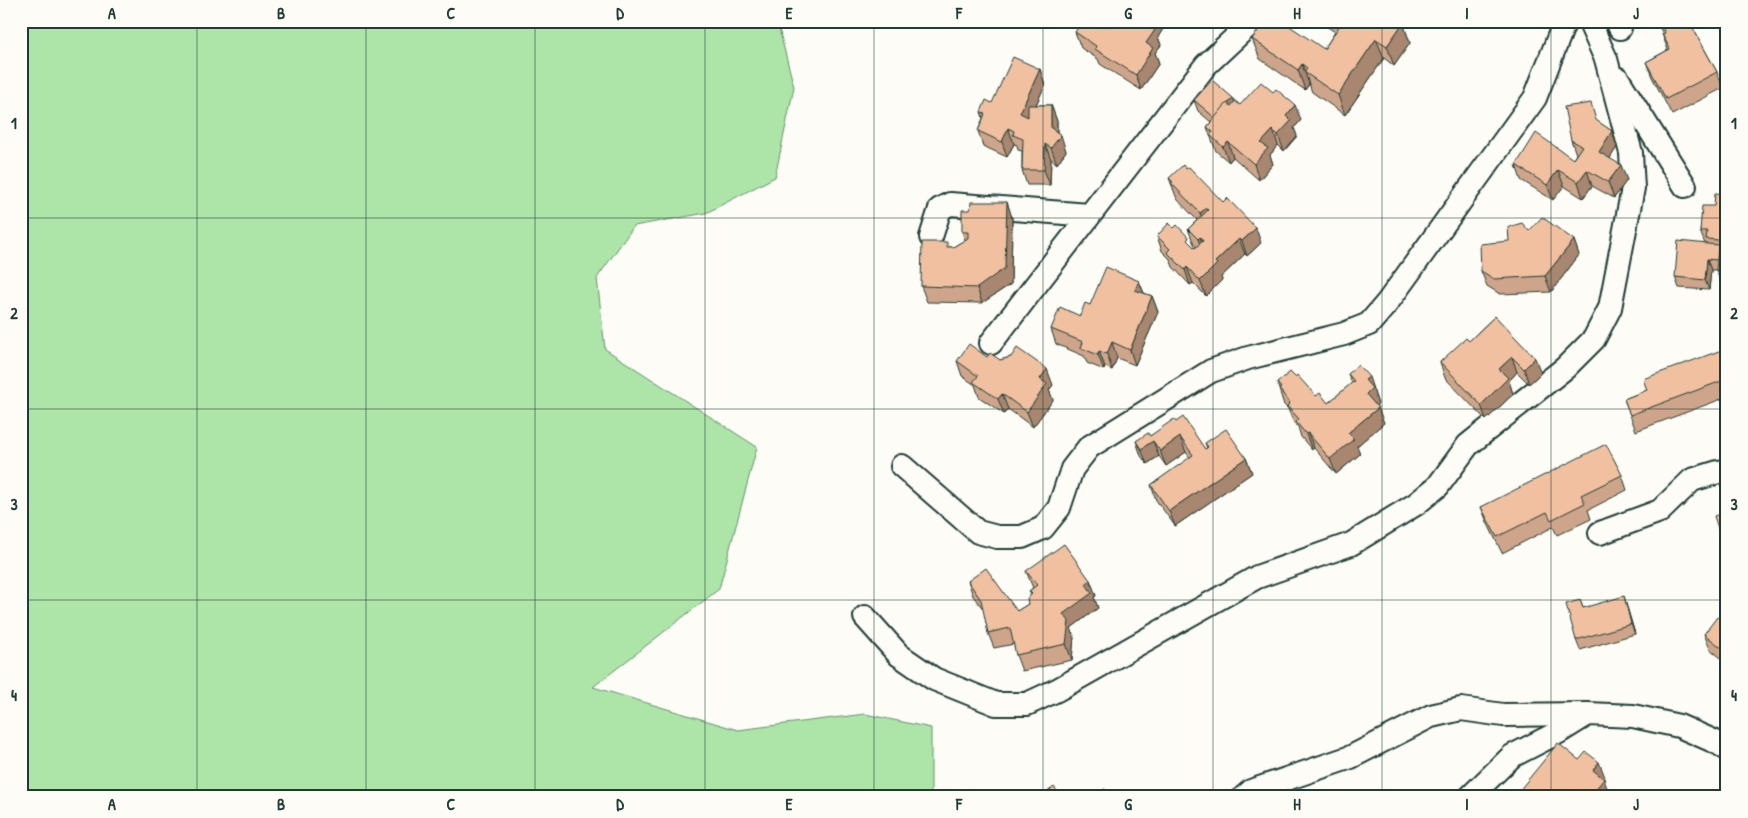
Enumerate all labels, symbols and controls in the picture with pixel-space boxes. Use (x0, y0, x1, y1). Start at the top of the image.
text: A (108, 2, 116, 24)
text: B (277, 2, 285, 24)
text: C (447, 2, 456, 24)
text: D (616, 2, 624, 24)
text: E (785, 2, 793, 24)
text: F (955, 2, 963, 24)
text: G (1124, 2, 1132, 24)
text: H (1293, 2, 1301, 24)
text: I (1465, 2, 1469, 24)
text: J (1633, 2, 1639, 24)
text: 1 (11, 112, 17, 134)
text: 1 (1731, 112, 1737, 134)
text: 2 (10, 302, 18, 324)
text: 2 (1730, 302, 1738, 324)
text: 3 (10, 493, 18, 515)
text: 3 (1730, 493, 1738, 515)
text: 4 (11, 684, 17, 706)
text: 4 (1731, 684, 1737, 706)
text: A (108, 793, 116, 815)
text: B (277, 793, 285, 815)
text: C (447, 793, 456, 815)
text: D (616, 793, 624, 815)
text: E (785, 793, 793, 815)
text: F (955, 793, 963, 815)
text: G (1124, 793, 1132, 815)
text: H (1293, 793, 1301, 815)
text: I (1465, 793, 1469, 815)
text: J (1633, 793, 1639, 815)

